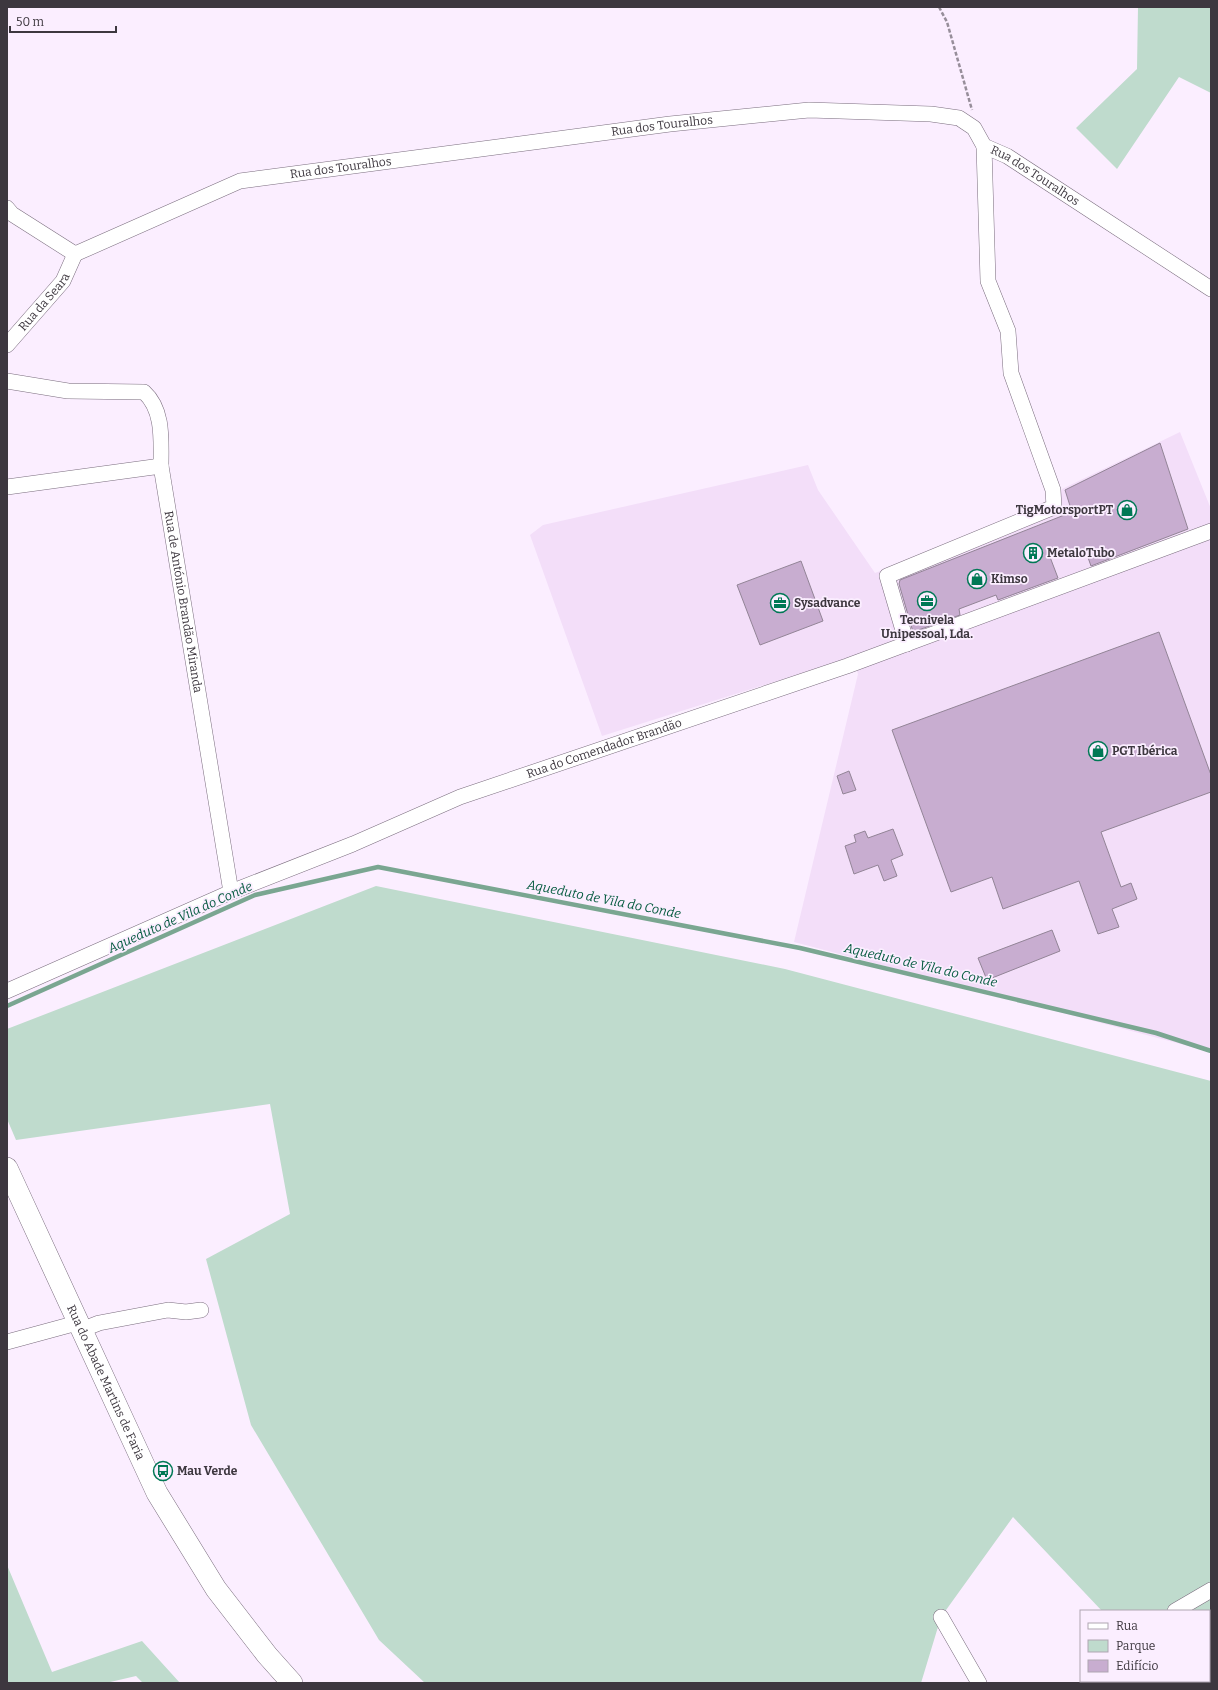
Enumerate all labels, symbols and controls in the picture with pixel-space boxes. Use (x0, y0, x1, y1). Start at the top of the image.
scale bar (10, 8, 116, 34)
text: 50 m (16, 15, 45, 29)
street label: Rua dos Touralhos (610, 113, 714, 139)
street label: Rua dos Touralhos (989, 143, 1082, 209)
street label: Rua dos Touralhos (289, 154, 393, 181)
street label: Rua da Seara (16, 271, 73, 334)
shop icon: TigMotorsportPT (1116, 499, 1138, 521)
place label: TigMotorsportPT (1016, 503, 1114, 517)
street label: Rua de António Brandão Miranda (161, 510, 205, 694)
building icon: MetaloTubo (1022, 542, 1044, 564)
place label: MetaloTubo (1047, 546, 1115, 560)
shop icon: Kimso (966, 568, 988, 590)
place label: Kimso (991, 572, 1028, 586)
office icon: Tecnivela Unipessoal, Lda. (916, 590, 938, 612)
office icon: Sysadvance (769, 592, 791, 614)
place label: Sysadvance (794, 596, 861, 610)
place label: Tecnivela Unipessoal, Lda. (881, 613, 973, 641)
street label: Rua do Comendador Brandão (525, 715, 684, 781)
shop icon: PGT Ibérica (1087, 740, 1109, 762)
place label: PGT Ibérica (1112, 744, 1178, 758)
water label: Aqueduto de Vila do Conde (525, 877, 683, 921)
water label: Aqueduto de Vila do Conde (105, 878, 255, 956)
water label: Aqueduto de Vila do Conde (842, 940, 999, 990)
street label: Rua do Abade Martins de Faria (64, 1303, 148, 1462)
bus stop icon: Mau Verde (152, 1460, 174, 1482)
place label: Mau Verde (177, 1464, 238, 1478)
legend (1080, 1610, 1210, 1682)
text: Rua (1116, 1619, 1138, 1633)
text: Parque (1116, 1639, 1155, 1653)
text: Edifício (1116, 1659, 1158, 1673)

